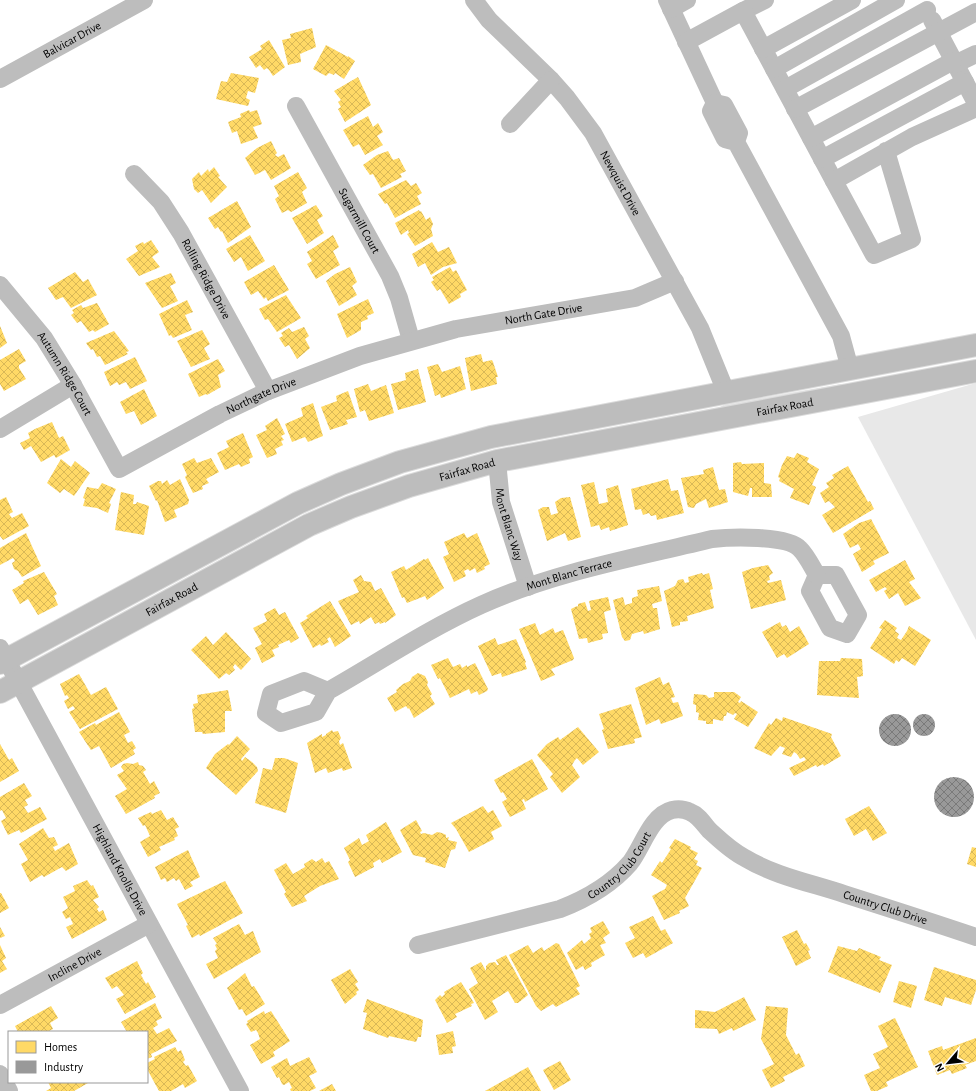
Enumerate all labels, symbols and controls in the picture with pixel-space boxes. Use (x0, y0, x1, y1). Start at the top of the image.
street label: Balvicar Drive (41, 19, 103, 60)
street label: Newquist Drive (598, 149, 643, 217)
street label: Sugarmill Court (336, 186, 382, 256)
street label: Rolling Ridge Drive (179, 237, 233, 321)
street label: North Gate Drive (504, 301, 583, 326)
street label: Autumn Ridge Court (35, 329, 94, 417)
street label: Northgate Drive (224, 375, 298, 416)
street label: Fairfax Road (756, 396, 814, 418)
street label: Fairfax Road (438, 456, 496, 483)
street label: Mont Blanc Way (494, 488, 525, 563)
street label: Mont Blanc Terrace (525, 557, 613, 593)
street label: Fairfax Road (143, 580, 200, 618)
street label: Highland Knolls Drive (90, 822, 150, 917)
street label: Country Club Court (586, 830, 653, 901)
street label: Country Club Drive (842, 888, 929, 926)
street label: Incline Drive (46, 945, 103, 984)
legend (8, 1031, 148, 1083)
text: Homes (44, 1041, 77, 1053)
north arrow (928, 1043, 968, 1083)
text: Industry (44, 1061, 83, 1074)
text: N (933, 1061, 946, 1073)

